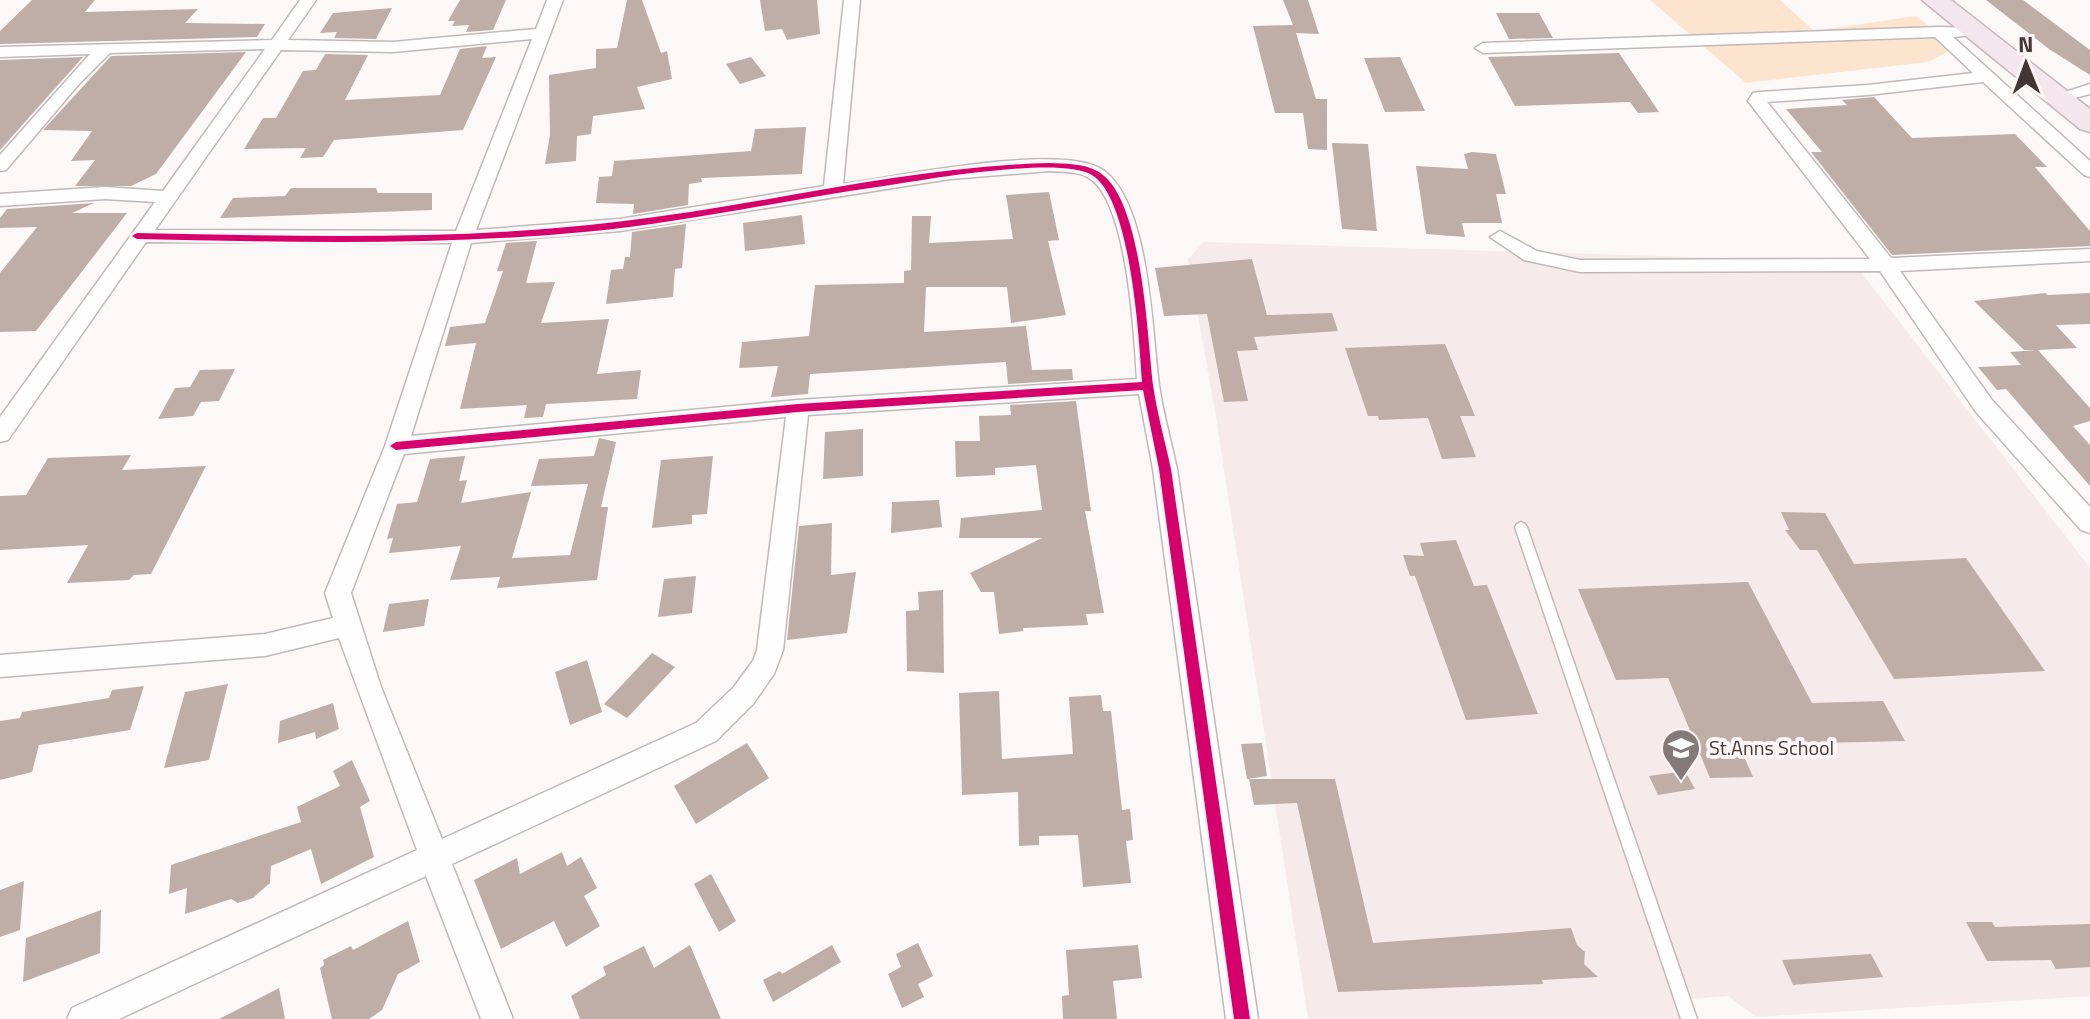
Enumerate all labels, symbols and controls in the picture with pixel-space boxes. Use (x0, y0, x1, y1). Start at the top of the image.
north arrow (1986, 24, 2066, 104)
text: N (2018, 27, 2034, 61)
school or university icon: St.Anns School (1660, 727, 1702, 782)
place label: St.Anns School (1709, 732, 1834, 763)

